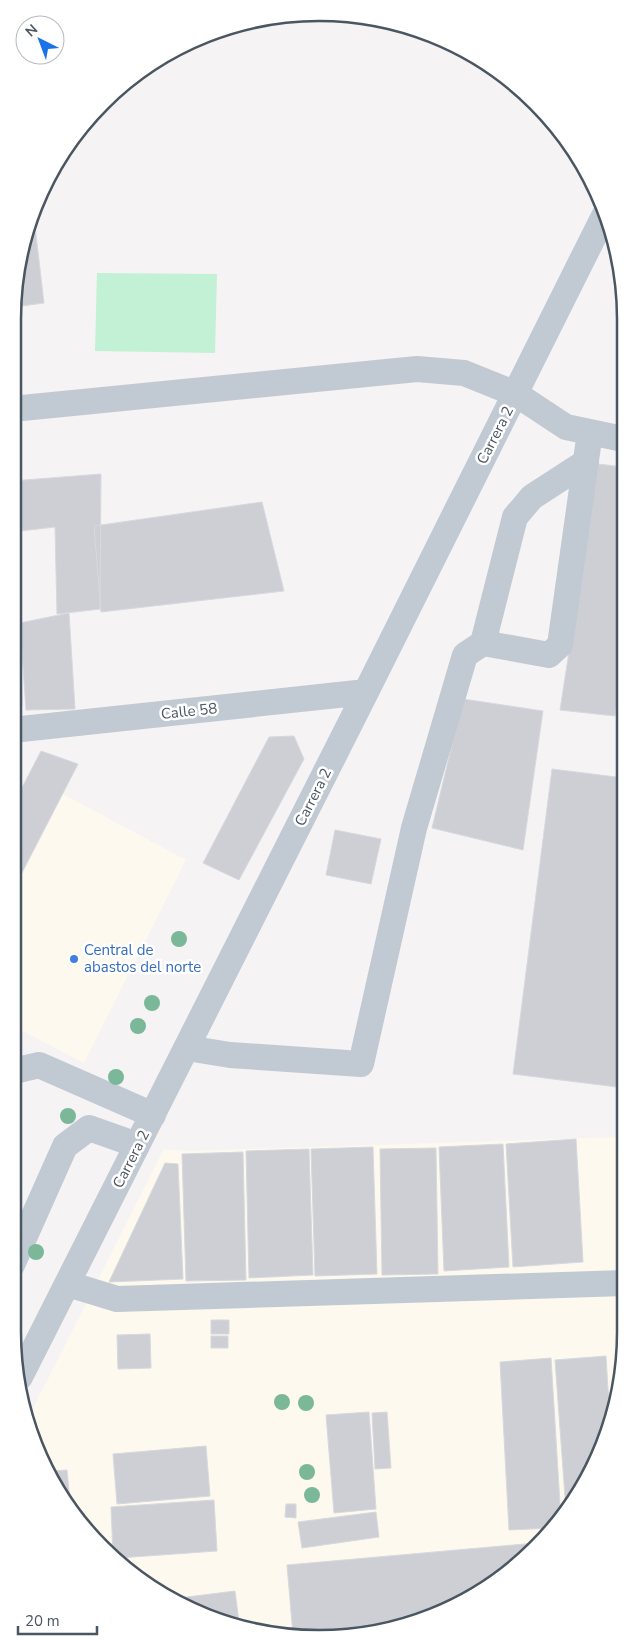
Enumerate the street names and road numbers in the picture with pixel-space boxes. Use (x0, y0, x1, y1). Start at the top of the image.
street label: Carrera 2 (472, 403, 518, 467)
street label: Calle 58 (160, 698, 218, 724)
street label: Carrera 2 (290, 765, 336, 829)
street label: Carrera 2 (108, 1127, 154, 1191)

